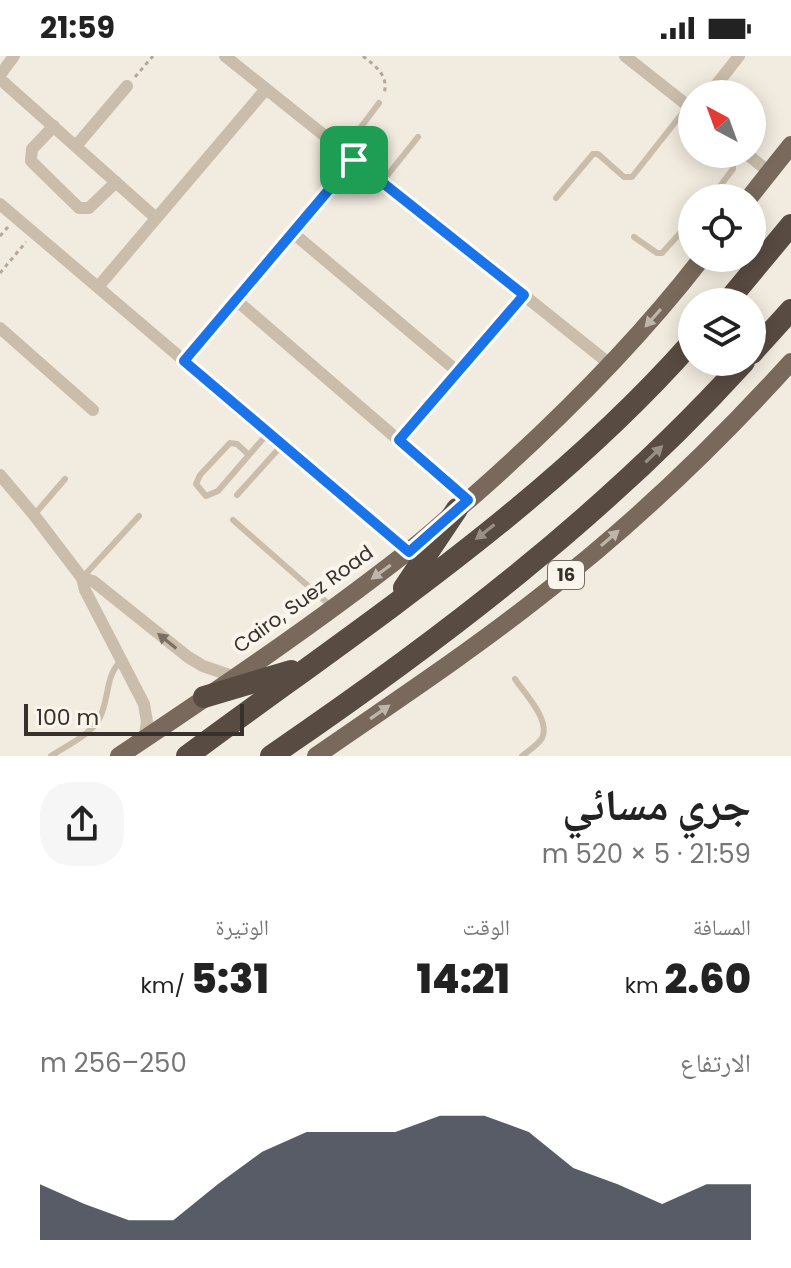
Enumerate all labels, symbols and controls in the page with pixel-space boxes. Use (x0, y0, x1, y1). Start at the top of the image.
text: 21:59 (40, 6, 115, 49)
north arrow (678, 80, 766, 168)
map controls (678, 80, 766, 376)
pin (320, 126, 388, 194)
icon: arrive (332, 138, 376, 182)
button: locate (678, 184, 766, 272)
button: layers (678, 288, 766, 376)
one-way arrow (645, 308, 662, 328)
one-way arrow (644, 445, 663, 464)
one-way arrow (475, 524, 495, 540)
one-way arrow (600, 530, 619, 548)
street label: Cairo, Suez Road (227, 539, 379, 659)
road number: 16 (548, 561, 584, 589)
one-way arrow (371, 563, 392, 579)
one-way arrow (156, 632, 177, 649)
scale bar (24, 700, 244, 736)
text: 100 m (36, 702, 99, 733)
one-way arrow (369, 705, 390, 720)
text: جري مسائي (562, 774, 751, 835)
button: share (40, 782, 124, 866)
text: 21:59 · 5 × 520 m (542, 836, 751, 872)
text: الوتيرة (215, 912, 269, 943)
text: الوقت (463, 912, 510, 943)
text: المسافة (693, 912, 751, 943)
text: 5:31 (191, 951, 269, 1007)
text: 14:21 (417, 951, 510, 1007)
text: 2.60 (665, 951, 751, 1007)
text: /km (140, 970, 191, 1001)
text: km (625, 970, 665, 1001)
text: 250–256 m (40, 1045, 187, 1081)
text: الارتفاع (680, 1045, 751, 1081)

